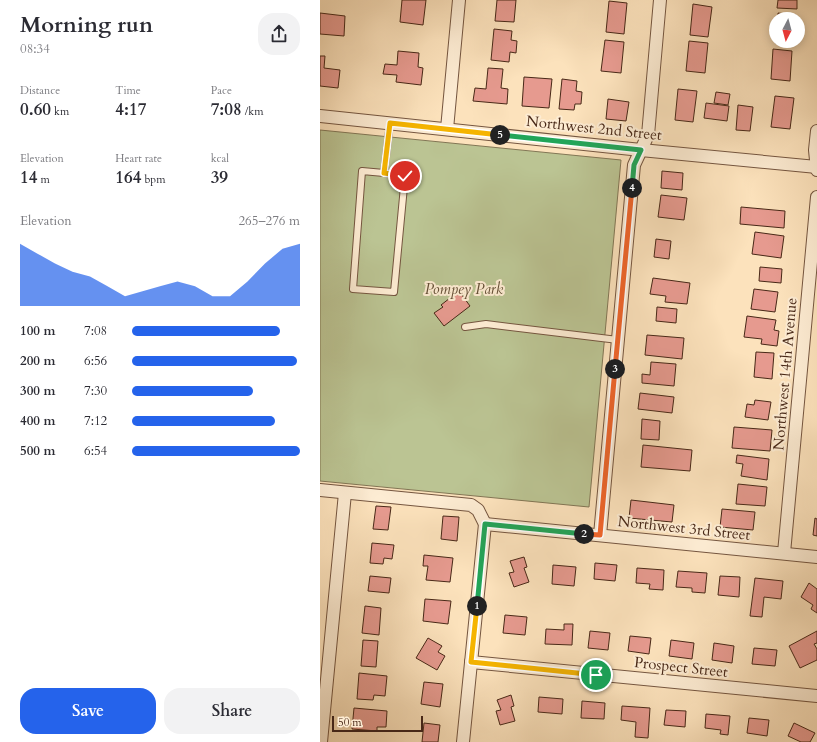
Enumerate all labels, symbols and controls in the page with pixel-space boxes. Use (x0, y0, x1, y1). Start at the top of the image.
text: Morning run (20, 10, 153, 40)
north arrow (769, 12, 805, 48)
map controls (769, 12, 805, 48)
button: share (258, 13, 300, 55)
text: 08:34 (20, 40, 50, 58)
text: Distance (20, 83, 60, 98)
text: Time (115, 83, 141, 98)
text: Pace (211, 83, 232, 98)
text: 0.60 (20, 98, 51, 121)
text: 4:17 (115, 98, 146, 121)
text: 7:08 (211, 98, 242, 121)
text: km (51, 104, 69, 119)
text: /km (242, 104, 263, 119)
street label: Northwest 2nd Street (525, 111, 663, 145)
pin: 5 (490, 125, 510, 145)
text: 5 (497, 127, 503, 142)
text: Elevation (20, 151, 64, 166)
text: Heart rate (115, 151, 162, 166)
text: kcal (211, 151, 229, 166)
pin (388, 159, 422, 193)
icon: check (394, 165, 416, 187)
text: 14 (20, 166, 37, 189)
text: 164 (115, 166, 141, 189)
text: 39 (211, 166, 228, 189)
text: m (37, 172, 50, 187)
text: bpm (141, 172, 165, 187)
pin: 4 (622, 178, 642, 198)
text: 4 (629, 180, 635, 195)
text: Elevation (20, 212, 72, 230)
text: 265–276 m (238, 212, 300, 230)
park label: Pompey Park (425, 279, 504, 299)
street label: Northwest 14th Avenue (768, 297, 802, 451)
text: 100 m (20, 322, 55, 340)
text: 7:08 (84, 322, 107, 340)
text: 200 m (20, 352, 55, 370)
text: 6:56 (84, 352, 107, 370)
pin: 3 (605, 359, 625, 379)
text: 3 (612, 361, 618, 376)
text: 300 m (20, 382, 55, 400)
text: 7:30 (84, 382, 107, 400)
text: 400 m (20, 412, 55, 430)
text: 7:12 (84, 412, 107, 430)
text: 500 m (20, 442, 55, 460)
text: 6:54 (84, 442, 107, 460)
street label: Northwest 3rd Street (617, 511, 752, 545)
pin: 2 (574, 524, 594, 544)
text: 2 (581, 526, 587, 541)
pin: 1 (467, 596, 487, 616)
text: 1 (474, 598, 480, 613)
street label: Prospect Street (633, 652, 729, 682)
pin (579, 658, 613, 692)
icon: arrive (585, 664, 607, 686)
button: Save (20, 688, 156, 734)
button: Share (164, 688, 300, 734)
scale bar (332, 714, 423, 733)
text: 50 m (338, 715, 362, 730)

